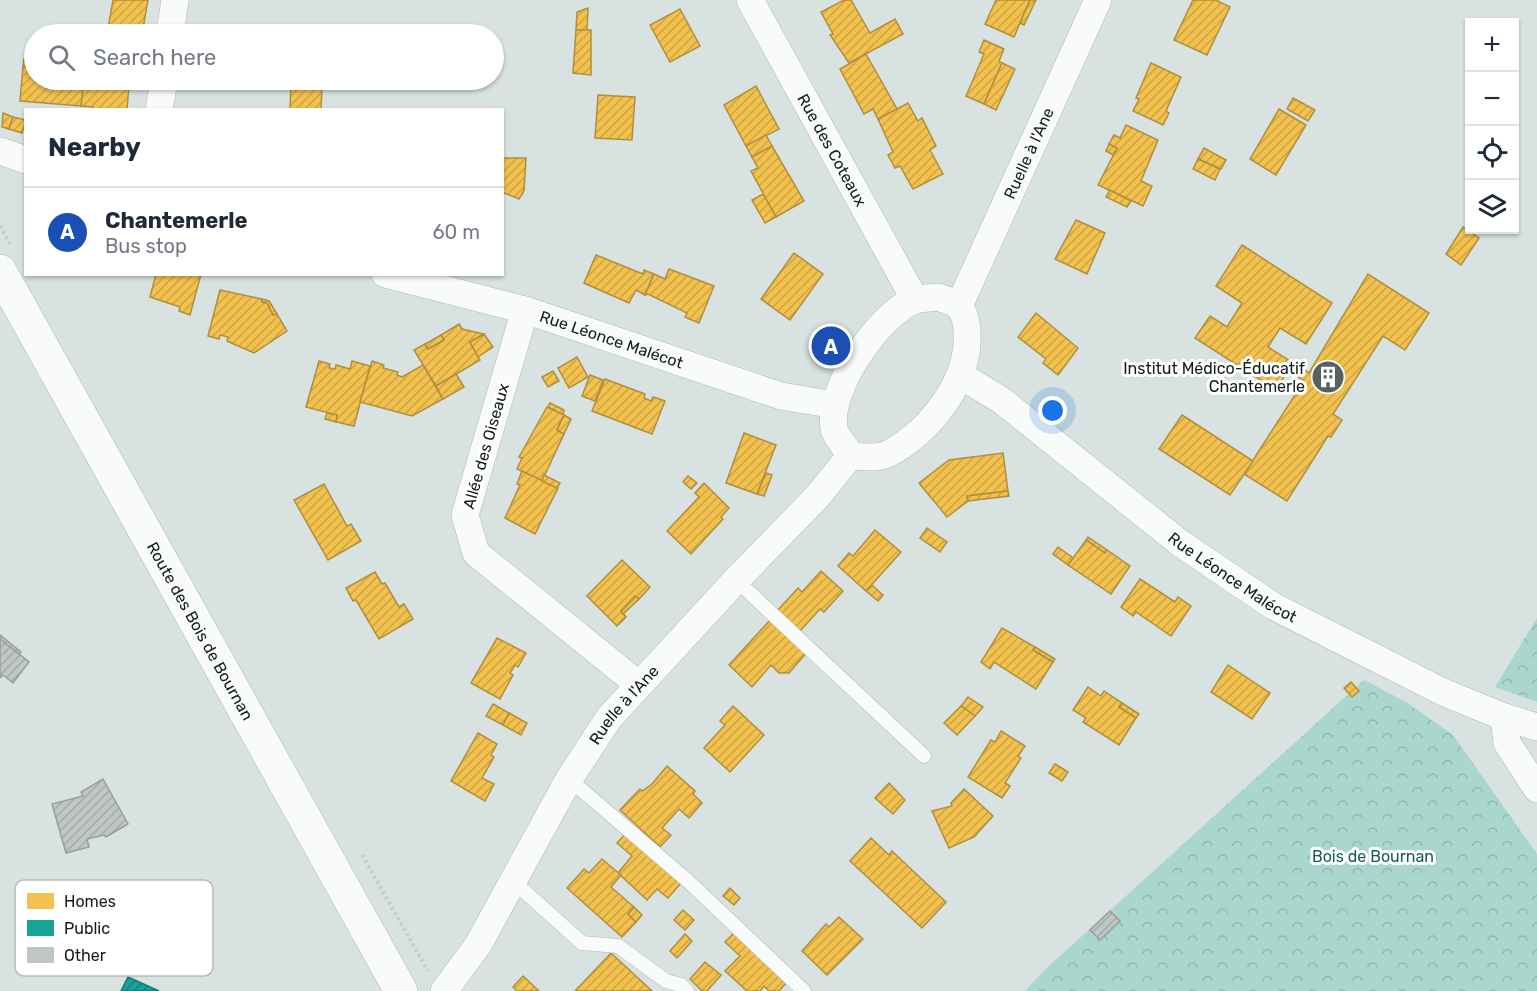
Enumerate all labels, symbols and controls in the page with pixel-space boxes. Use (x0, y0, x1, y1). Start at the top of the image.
map controls (1465, 18, 1519, 234)
button: + (1465, 18, 1519, 72)
search box (24, 24, 504, 90)
icon: search (45, 41, 78, 74)
text: Search here (93, 44, 216, 71)
button: − (1465, 72, 1519, 126)
street label: Rue des Coteaux (794, 90, 871, 210)
street label: Ruelle à l'Ane (1000, 104, 1057, 202)
button: locate (1465, 126, 1519, 180)
text: Nearby (48, 132, 141, 163)
button: layers (1465, 180, 1519, 234)
text: Chantemerle (105, 207, 248, 234)
text: A (60, 220, 75, 244)
text: 60 m (433, 220, 480, 244)
text: Bus stop (105, 234, 187, 258)
street label: Rue Léonce Malécot (538, 306, 686, 372)
pin: A (812, 324, 850, 368)
place label: Institut Médico-Éducatif Chantemerle (1123, 359, 1306, 396)
building icon: Institut Médico-Éducatif Chantemerle (1310, 359, 1346, 395)
street label: Allée des Oiseaux (459, 381, 513, 511)
your location (1038, 396, 1067, 425)
street label: Rue Léonce Malécot (1165, 528, 1300, 626)
street label: Route des Bois de Bournan (143, 538, 258, 723)
street label: Ruelle à l'Ane (585, 661, 663, 748)
park label: Bois de Bournan (1312, 847, 1434, 866)
legend (15, 880, 213, 976)
text: Homes (64, 892, 116, 911)
text: Public (64, 919, 110, 938)
text: Other (64, 946, 106, 965)

